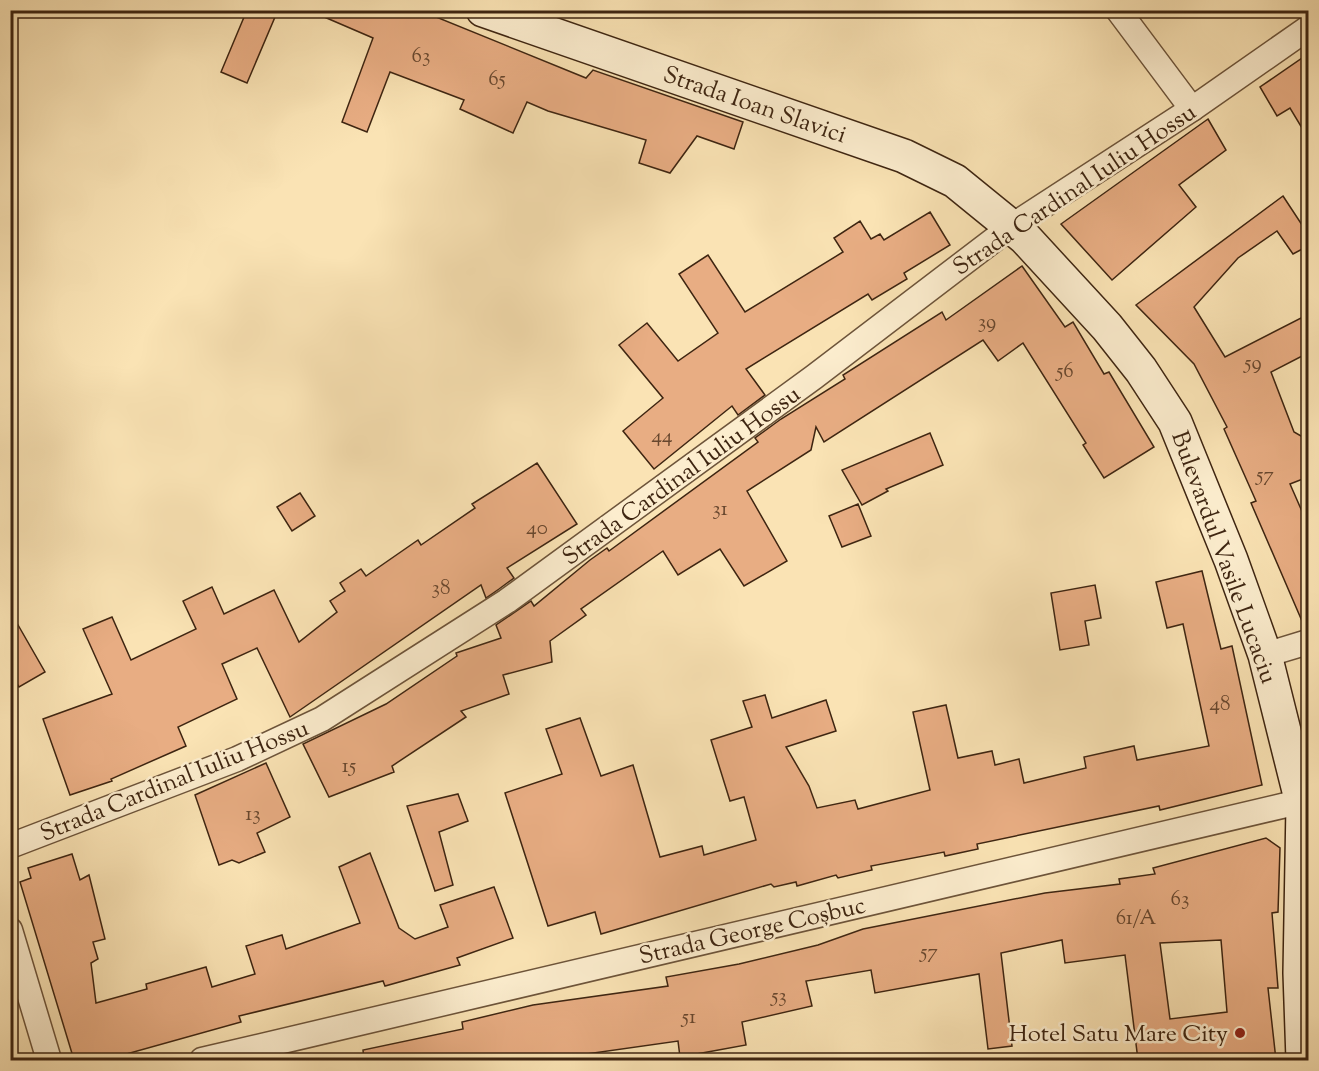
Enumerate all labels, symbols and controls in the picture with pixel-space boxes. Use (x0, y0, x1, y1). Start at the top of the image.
house number: 63 (412, 42, 430, 72)
street label: Strada Ioan Slavici (658, 59, 851, 153)
house number: 65 (488, 65, 506, 95)
street label: Strada Cardinal Iuliu Hossu (947, 96, 1204, 285)
house number: 39 (978, 308, 996, 338)
house number: 59 (1243, 349, 1262, 379)
house number: 56 (1055, 357, 1074, 387)
street label: Strada Cardinal Iuliu Hossu (556, 378, 808, 575)
house number: 44 (651, 422, 673, 452)
street label: Bulevardul Vasile Lucaciu (1162, 427, 1285, 689)
house number: 57 (1255, 461, 1274, 491)
house number: 31 (712, 495, 728, 525)
house number: 40 (526, 514, 548, 544)
house number: 38 (432, 574, 450, 604)
house number: 48 (1209, 690, 1231, 720)
street label: Strada Cardinal Iuliu Hossu (35, 712, 314, 851)
house number: 15 (342, 752, 356, 782)
house number: 13 (245, 800, 261, 830)
house number: 63 (1171, 885, 1189, 915)
street label: Strada George Coșbuc (636, 889, 869, 975)
house number: 61/A (1116, 904, 1156, 934)
house number: 57 (919, 938, 938, 968)
house number: 53 (770, 982, 787, 1012)
house number: 51 (681, 1003, 696, 1033)
place label: Hotel Satu Mare City (1009, 1018, 1228, 1052)
marker: Hotel Satu Mare City (1233, 1026, 1247, 1040)

